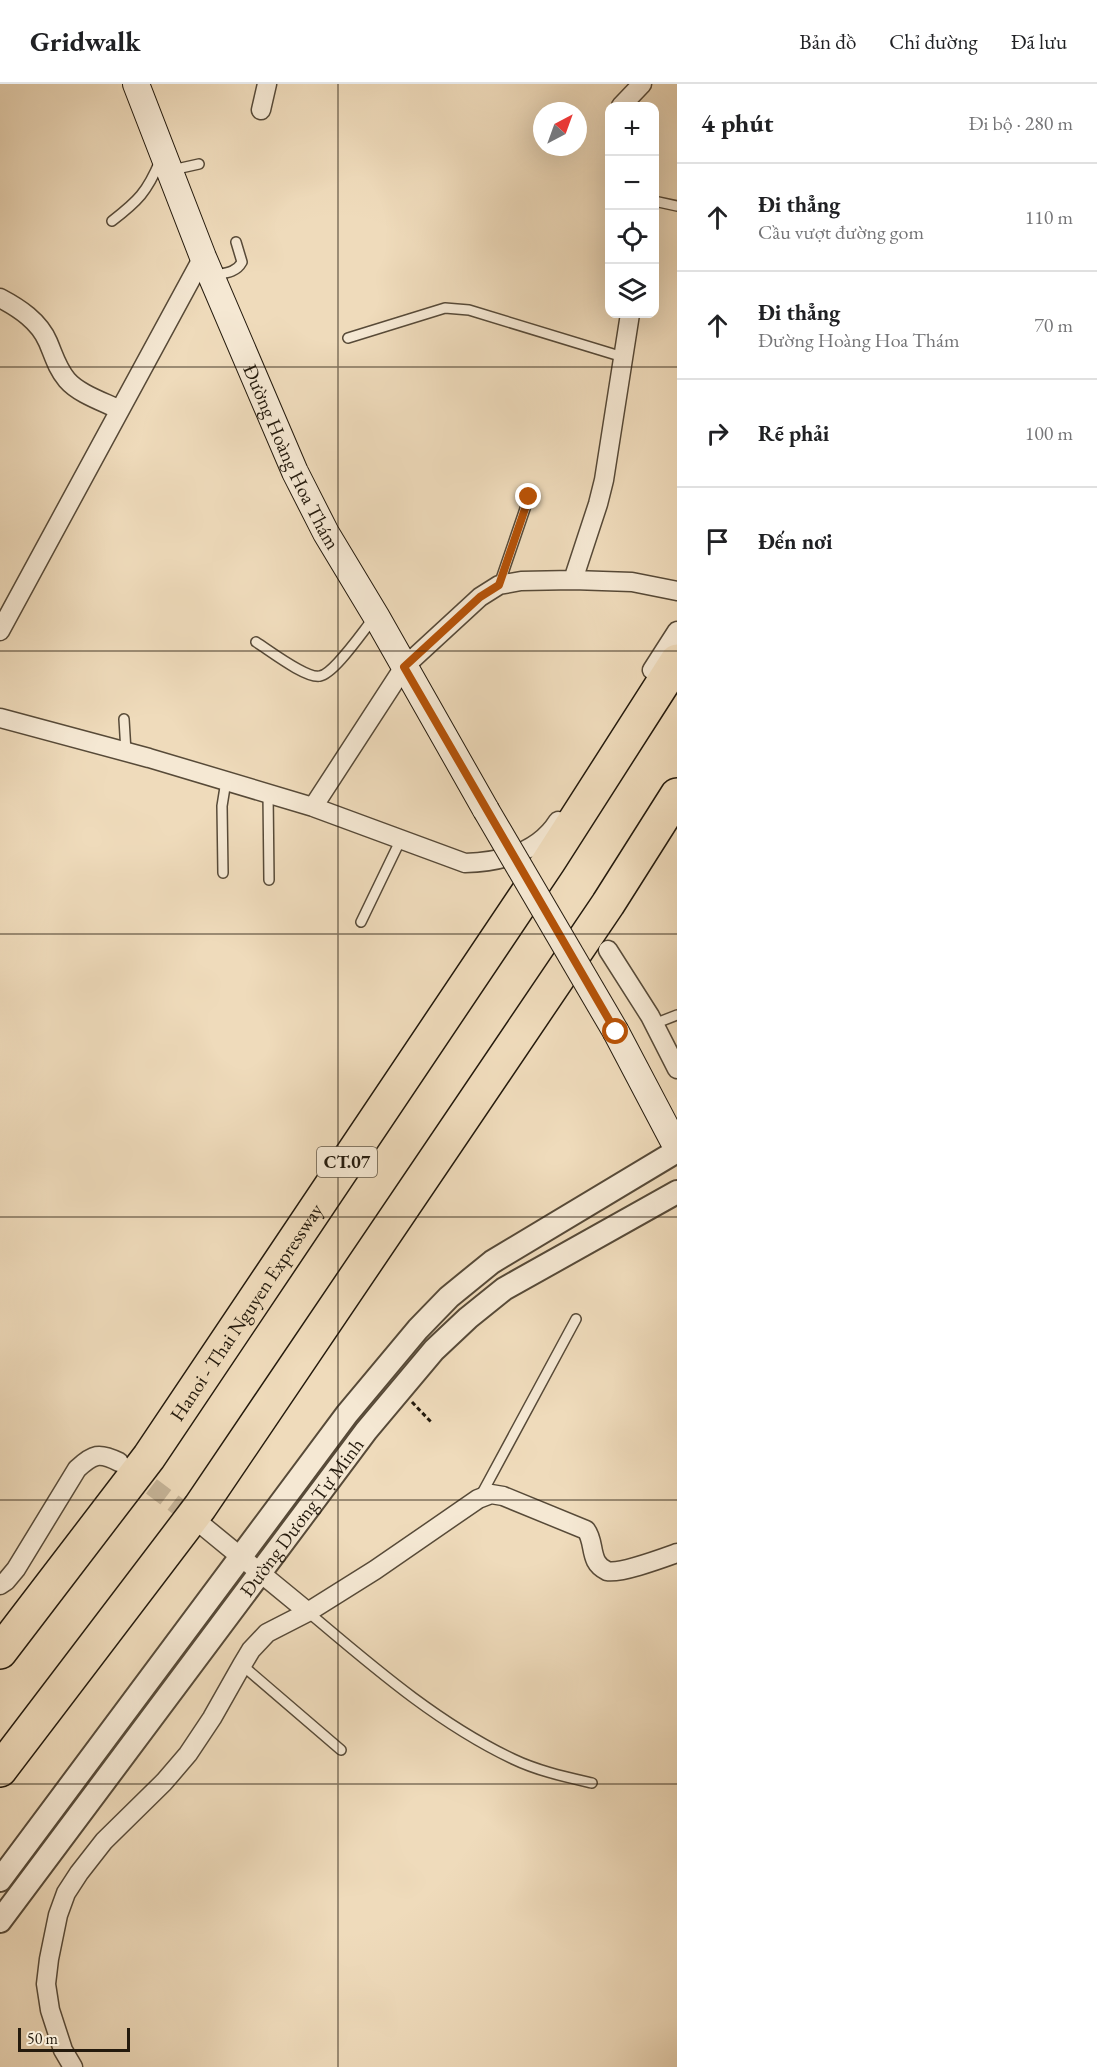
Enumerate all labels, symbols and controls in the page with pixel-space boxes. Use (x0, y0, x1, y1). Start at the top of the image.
text: Gridwalk (30, 23, 141, 59)
text: Bản đồ (799, 28, 856, 55)
text: Chỉ đường (889, 28, 978, 55)
text: Đã lưu (1011, 28, 1067, 55)
north arrow (533, 102, 587, 156)
map controls (605, 102, 659, 318)
button: + (605, 102, 659, 156)
text: 4 phút (701, 106, 773, 140)
text: Đi bộ · 280 m (968, 110, 1073, 136)
button: − (605, 156, 659, 210)
text: Đi thẳng (758, 190, 840, 219)
icon: ahead (701, 201, 734, 234)
text: 110 m (1025, 204, 1073, 230)
button: locate (605, 210, 659, 264)
text: Cầu vượt đường gom (758, 219, 924, 245)
button: layers (605, 264, 659, 318)
text: Đi thẳng (758, 298, 840, 327)
icon: ahead (701, 309, 734, 342)
text: 70 m (1034, 312, 1073, 338)
text: Đường Hoàng Hoa Thám (758, 327, 960, 353)
street label: Đường Hoàng Hoa Thám (237, 360, 346, 555)
icon: right (701, 417, 734, 450)
text: Rẽ phải (758, 419, 829, 448)
text: 100 m (1025, 420, 1073, 446)
route end (515, 483, 541, 509)
icon: arrive (701, 525, 734, 558)
text: Đến nơi (758, 527, 833, 556)
route start (602, 1018, 628, 1044)
road number: CT.07 (317, 1147, 377, 1177)
street label: Hanoi - Thai Nguyen Expressway (164, 1198, 329, 1426)
street label: Đường Dương Tự Minh (234, 1433, 369, 1602)
scale bar (18, 2025, 130, 2052)
text: 50 m (27, 2028, 58, 2049)

